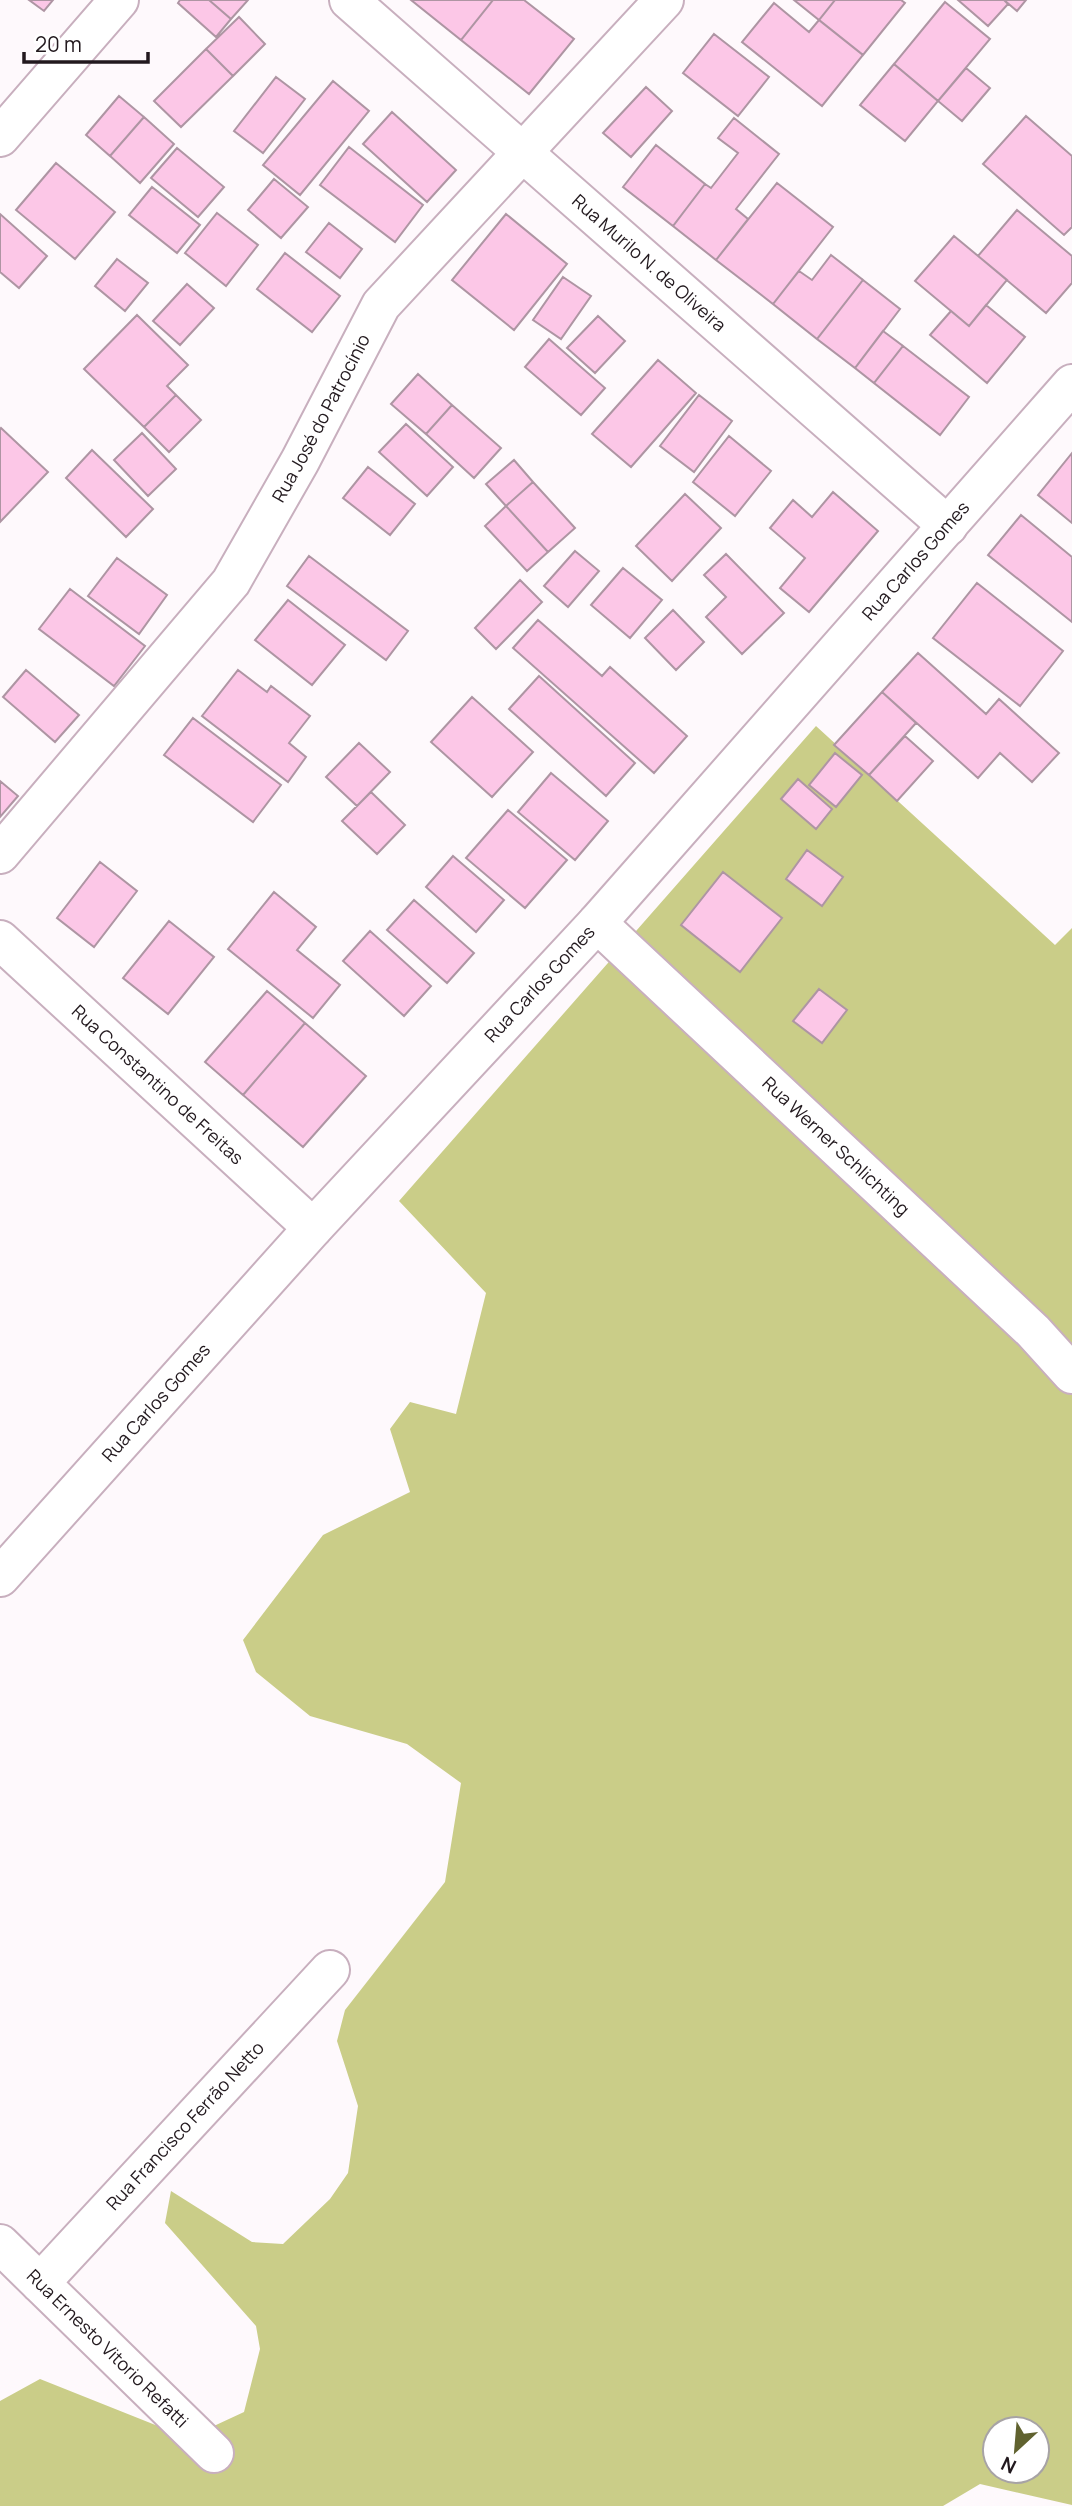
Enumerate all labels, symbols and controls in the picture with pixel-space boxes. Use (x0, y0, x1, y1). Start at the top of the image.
scale bar (24, 21, 149, 65)
text: 20 m (35, 30, 82, 58)
street label: Rua Murilo N. de Oliveira (567, 188, 731, 337)
street label: Rua José do Patrocínio (266, 329, 375, 506)
street label: Rua Carlos Gomes (856, 496, 974, 625)
street label: Rua Carlos Gomes (479, 920, 600, 1047)
street label: Rua Constantino de Freitas (67, 999, 249, 1169)
street label: Rua Werner Schlichting (758, 1071, 915, 1221)
street label: Rua Carlos Gomes (96, 1338, 215, 1467)
street label: Rua Francisco Ferrão Netto (100, 2036, 269, 2215)
street label: Rua Ernesto Vitorio Refatti (22, 2264, 194, 2432)
north arrow (981, 2415, 1051, 2485)
text: N (997, 2451, 1020, 2480)

